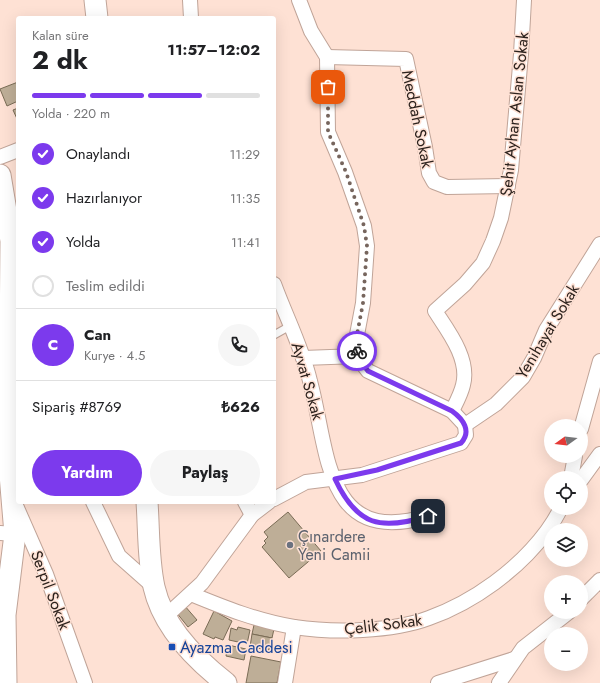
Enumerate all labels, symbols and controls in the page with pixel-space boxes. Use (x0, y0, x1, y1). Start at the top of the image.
text: Kalan süre (32, 26, 89, 45)
street label: Şehit Ayhan Aslan Sokak (494, 30, 535, 197)
text: 11:57–12:02 (167, 39, 260, 61)
text: 2 dk (32, 41, 88, 79)
street label: Meddah Sokak (396, 68, 439, 171)
pin (311, 70, 345, 104)
icon: bag (317, 76, 339, 98)
text: Yolda · 220 m (32, 104, 110, 123)
icon: check (32, 143, 54, 165)
text: Onaylandı (66, 143, 130, 165)
text: 11:29 (230, 145, 260, 164)
icon: check (32, 187, 54, 209)
text: Hazırlanıyor (66, 187, 142, 209)
text: 11:35 (230, 189, 260, 208)
icon: check (32, 231, 54, 253)
text: Yolda (66, 231, 100, 253)
text: 11:41 (231, 233, 260, 252)
text: Teslim edildi (66, 275, 145, 297)
street label: Yenihayat Sokak (510, 279, 585, 383)
text: Can (84, 324, 111, 346)
button: phone (218, 324, 260, 366)
courier (337, 331, 377, 371)
text: C (48, 334, 58, 356)
street label: Ayvat Sokak (285, 340, 330, 424)
icon: bike (346, 340, 368, 362)
text: Kurye · 4.5 (84, 346, 145, 365)
text: Sipariş #8769 (32, 396, 122, 418)
text: ₺626 (222, 396, 260, 418)
north arrow (544, 419, 588, 463)
map controls (544, 419, 588, 671)
button: Yardım (32, 450, 142, 496)
button: Paylaş (150, 450, 260, 496)
button: locate (544, 471, 588, 515)
pin (411, 499, 445, 533)
icon: home (417, 505, 439, 527)
button: layers (544, 523, 588, 567)
place label: Çınardere Yeni Camii (298, 525, 370, 566)
marker: Çınardere Yeni Camii (285, 540, 295, 550)
street label: Serpil Sokak (25, 547, 77, 634)
button: + (544, 575, 588, 619)
street label: Çelik Sokak (343, 608, 424, 641)
button: − (544, 627, 588, 671)
place label: Ayazma Caddesi (180, 636, 293, 659)
marker: Ayazma Caddesi (167, 642, 177, 652)

